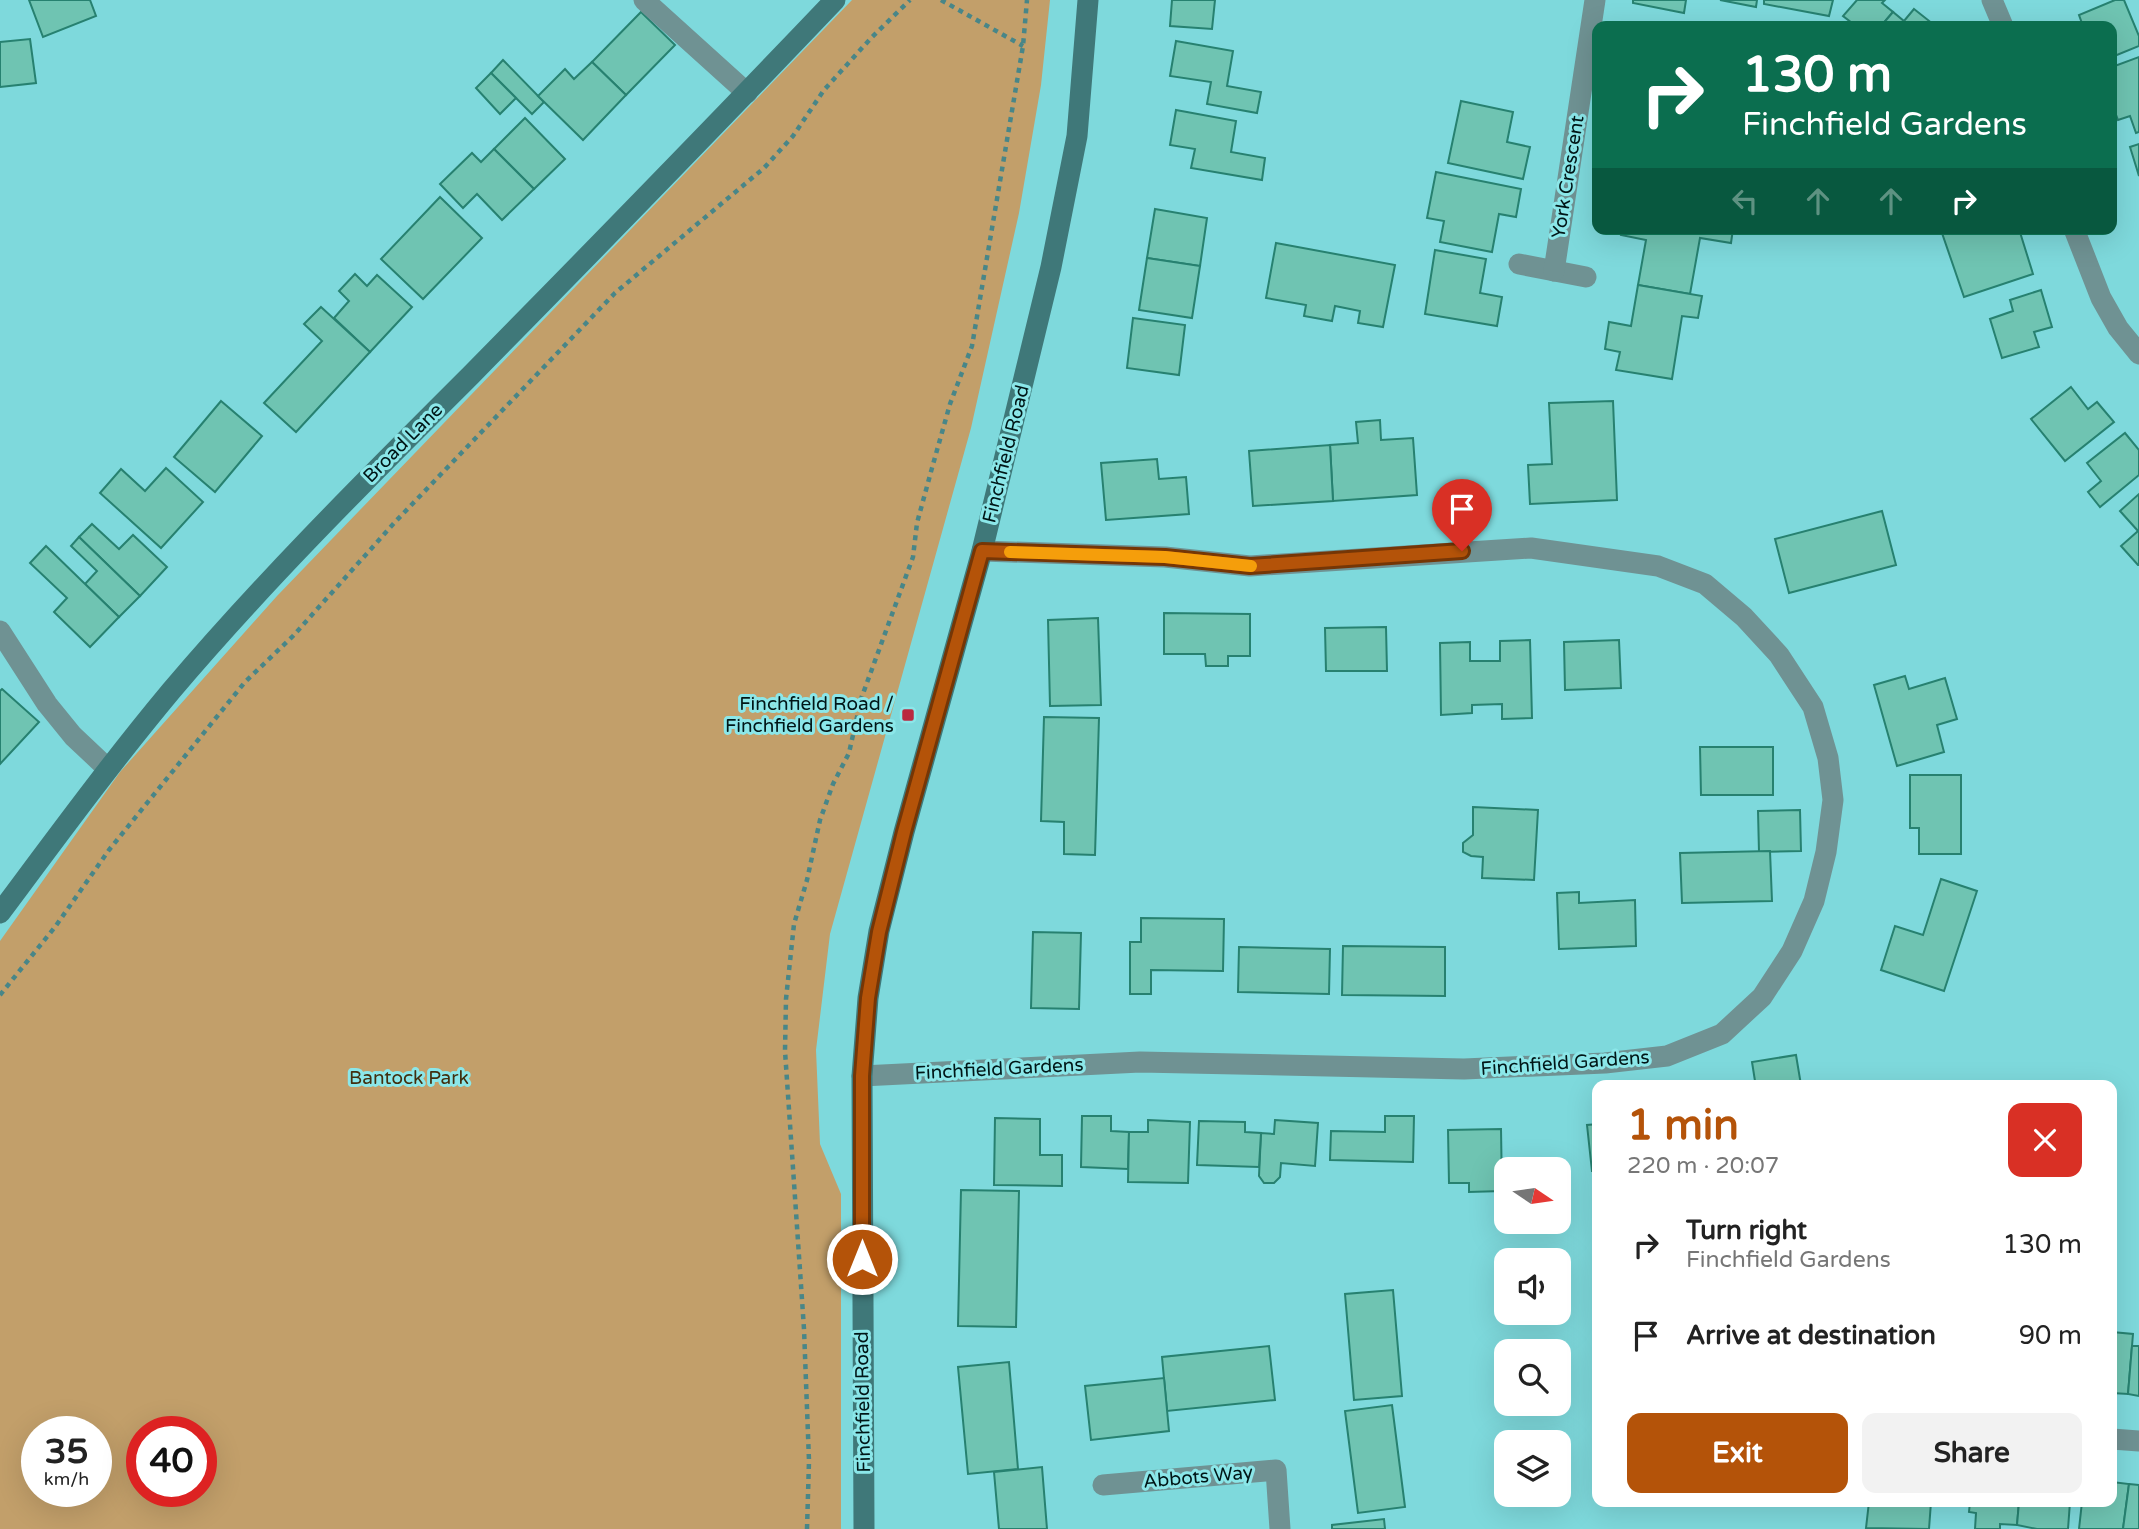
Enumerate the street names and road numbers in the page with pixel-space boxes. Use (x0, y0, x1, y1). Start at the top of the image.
street label: York Crescent (1547, 114, 1589, 240)
street label: Finchfield Road (978, 383, 1034, 525)
street label: Broad Lane (359, 399, 447, 487)
street label: Finchfield Gardens (1480, 1046, 1650, 1080)
street label: Finchfield Gardens (914, 1054, 1084, 1084)
street label: Finchfield Road (851, 1331, 875, 1473)
street label: Abbots Way (1142, 1461, 1254, 1493)

